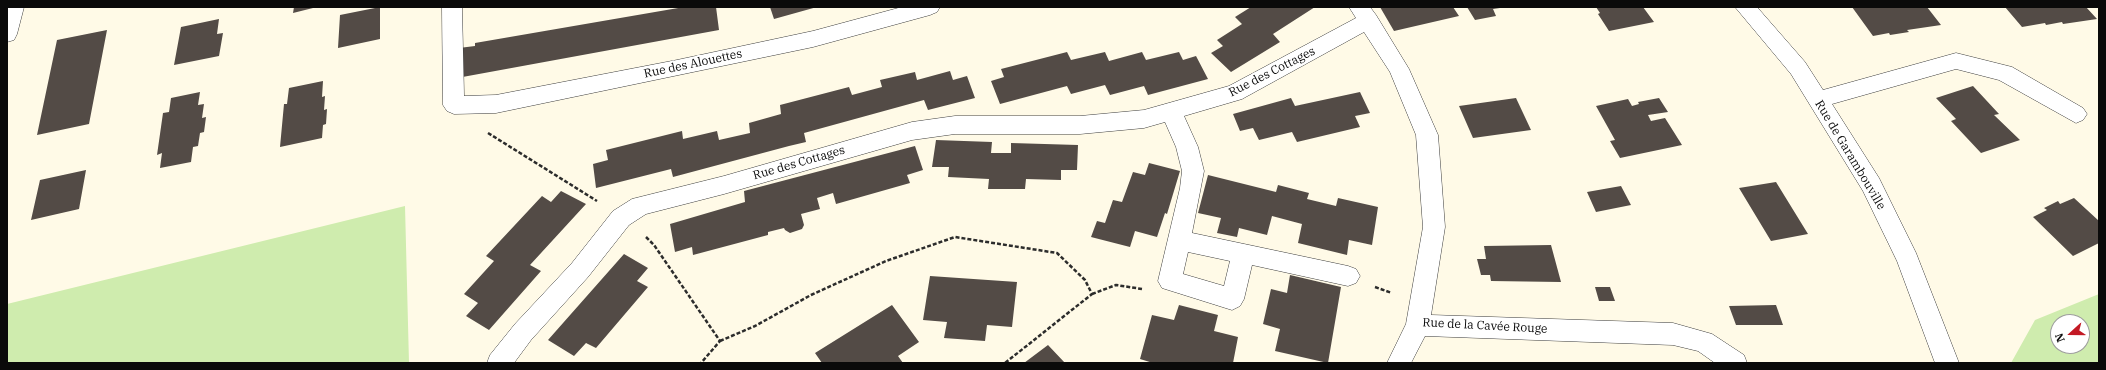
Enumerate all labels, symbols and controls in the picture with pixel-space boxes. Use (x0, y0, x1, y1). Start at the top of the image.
street label: Rue des Cottages (1226, 44, 1318, 100)
street label: Rue des Alouettes (643, 47, 743, 81)
street label: Rue de Garambouville (1812, 98, 1888, 212)
street label: Rue des Cottages (751, 143, 847, 183)
north arrow (2050, 314, 2090, 354)
street label: Rue de la Cavée Rouge (1422, 316, 1548, 336)
text: N (2052, 331, 2068, 345)

